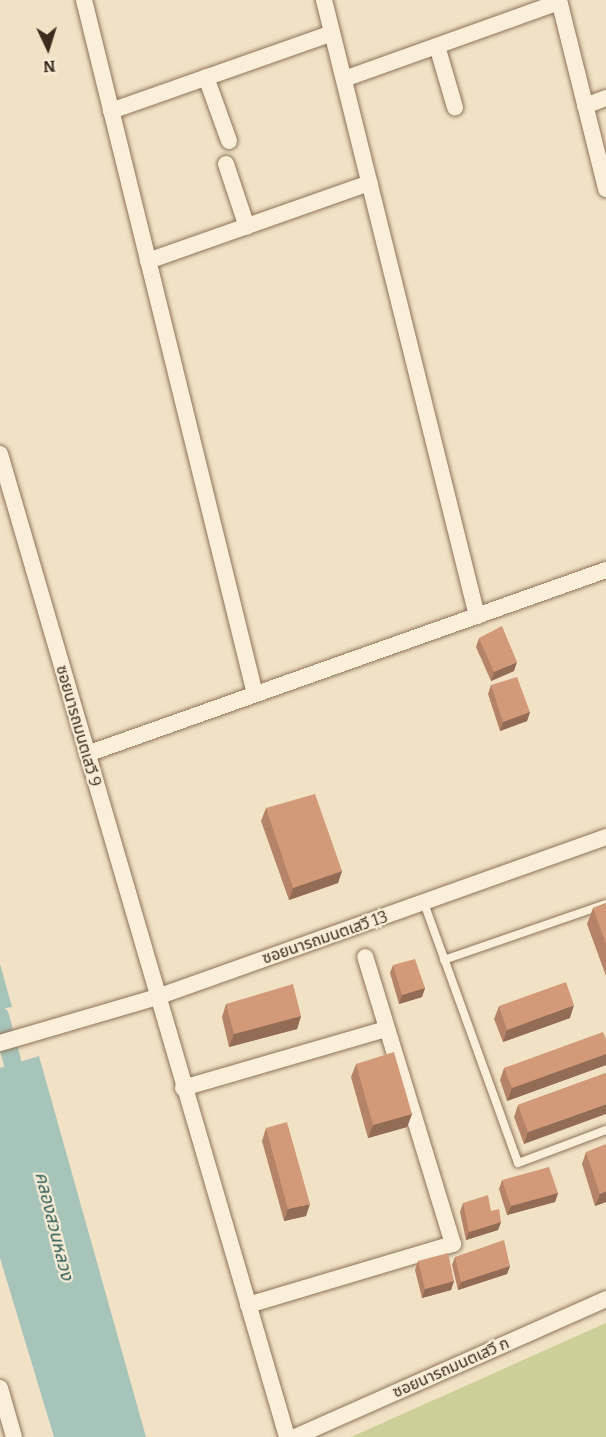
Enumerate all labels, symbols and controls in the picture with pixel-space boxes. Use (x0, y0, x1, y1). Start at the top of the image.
north arrow (18, 18, 78, 78)
text: N (42, 57, 56, 76)
street label: ซอยนารถมนตเสวี 9 (52, 663, 104, 789)
street label: ซอยนารถมนตเสวี 13 (260, 908, 390, 968)
water label: คลองสวนหลวง (30, 1170, 78, 1282)
street label: ซอยนารถมนตเสวี ก (390, 1334, 512, 1402)

